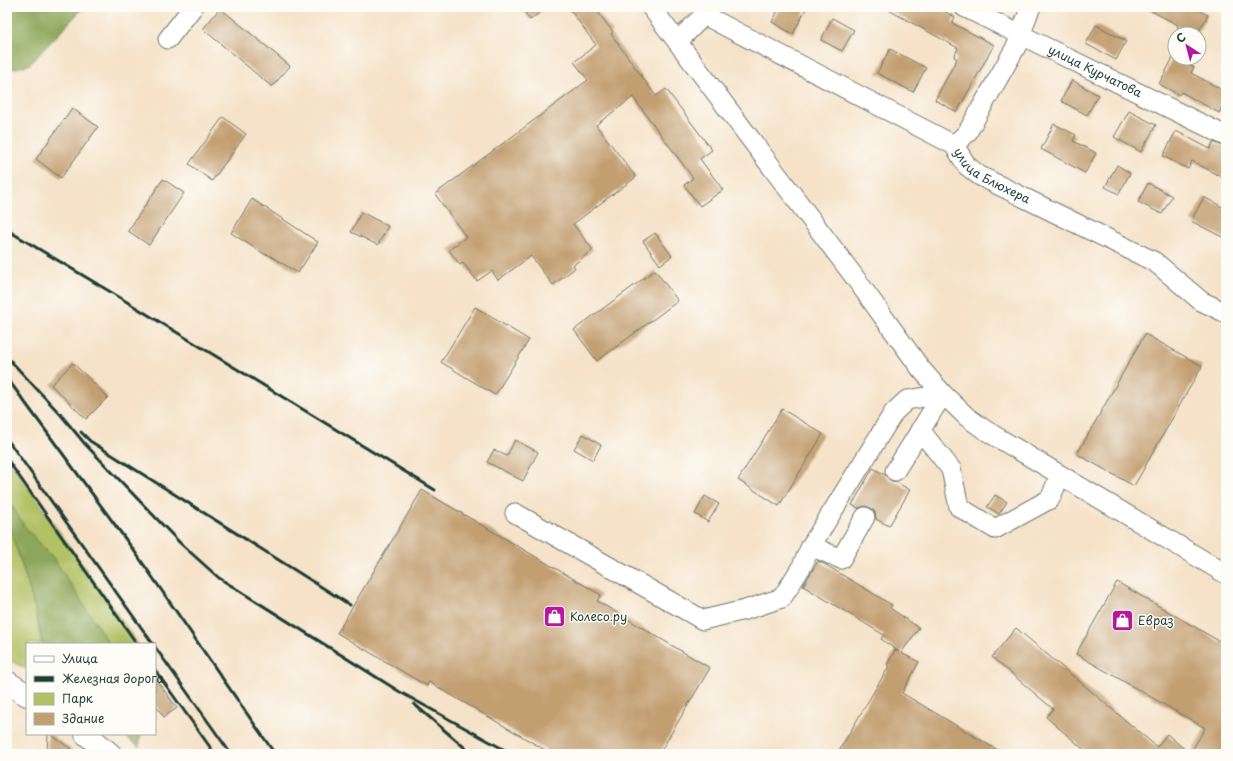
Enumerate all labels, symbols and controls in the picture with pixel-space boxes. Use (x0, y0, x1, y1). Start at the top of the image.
north arrow (1167, 26, 1207, 66)
text: С (1172, 28, 1189, 47)
street label: улица Курчатова (1046, 40, 1146, 101)
street label: улица Блюхера (950, 144, 1034, 208)
shop icon: Колесо.ру (541, 604, 567, 630)
place label: Колесо.ру (570, 607, 627, 625)
shop icon: Евраз (1109, 608, 1135, 634)
place label: Евраз (1138, 611, 1174, 629)
legend (26, 643, 156, 735)
text: Улица (62, 649, 98, 667)
text: Железная дорога (62, 669, 165, 687)
text: Парк (62, 689, 94, 707)
text: Здание (62, 709, 104, 727)

